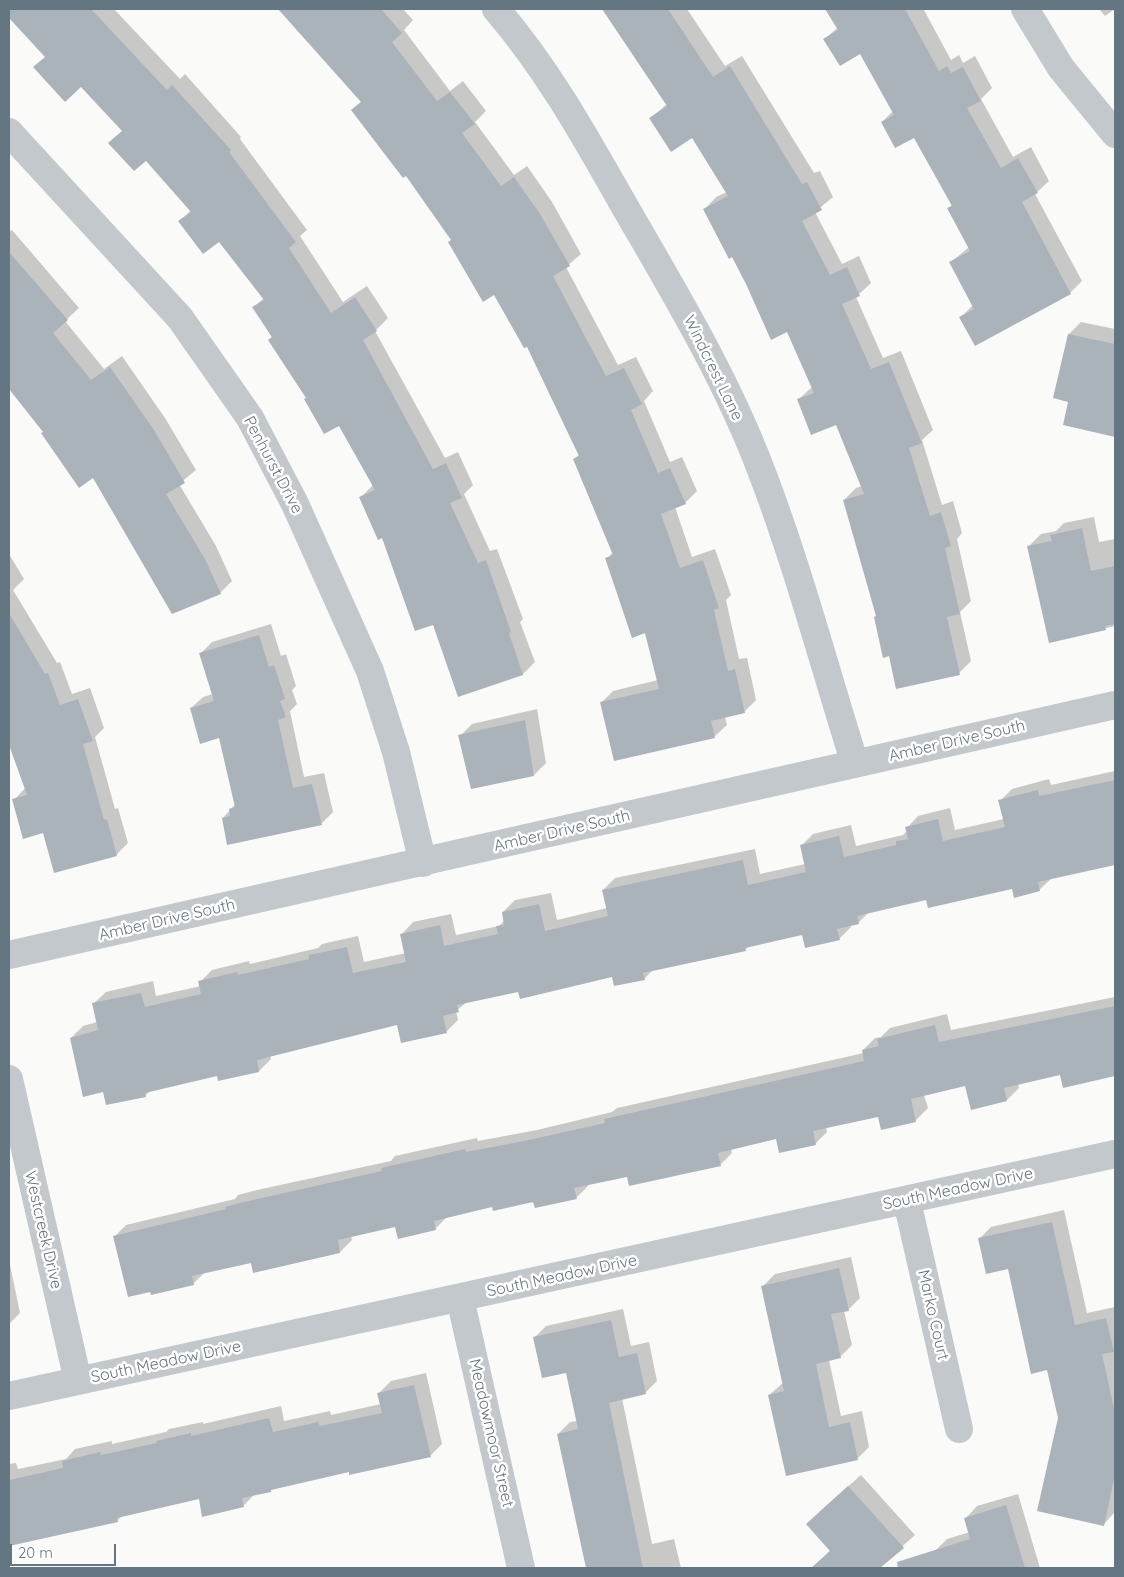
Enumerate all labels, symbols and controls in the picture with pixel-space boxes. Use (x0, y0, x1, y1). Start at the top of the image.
street label: Windcrest Lane (679, 312, 747, 424)
street label: Penhurst Drive (239, 413, 307, 517)
street label: Amber Drive South (887, 716, 1027, 766)
street label: Amber Drive South (492, 806, 632, 856)
street label: Amber Drive South (97, 895, 237, 945)
street label: South Meadow Drive (881, 1164, 1035, 1214)
street label: Westcreek Drive (20, 1169, 66, 1291)
street label: South Meadow Drive (485, 1251, 639, 1301)
street label: Marko Court (913, 1268, 953, 1362)
street label: South Meadow Drive (89, 1337, 243, 1387)
street label: Meadowmoor Street (465, 1357, 517, 1509)
scale bar (12, 1534, 119, 1566)
text: 20 m (18, 1543, 53, 1562)

